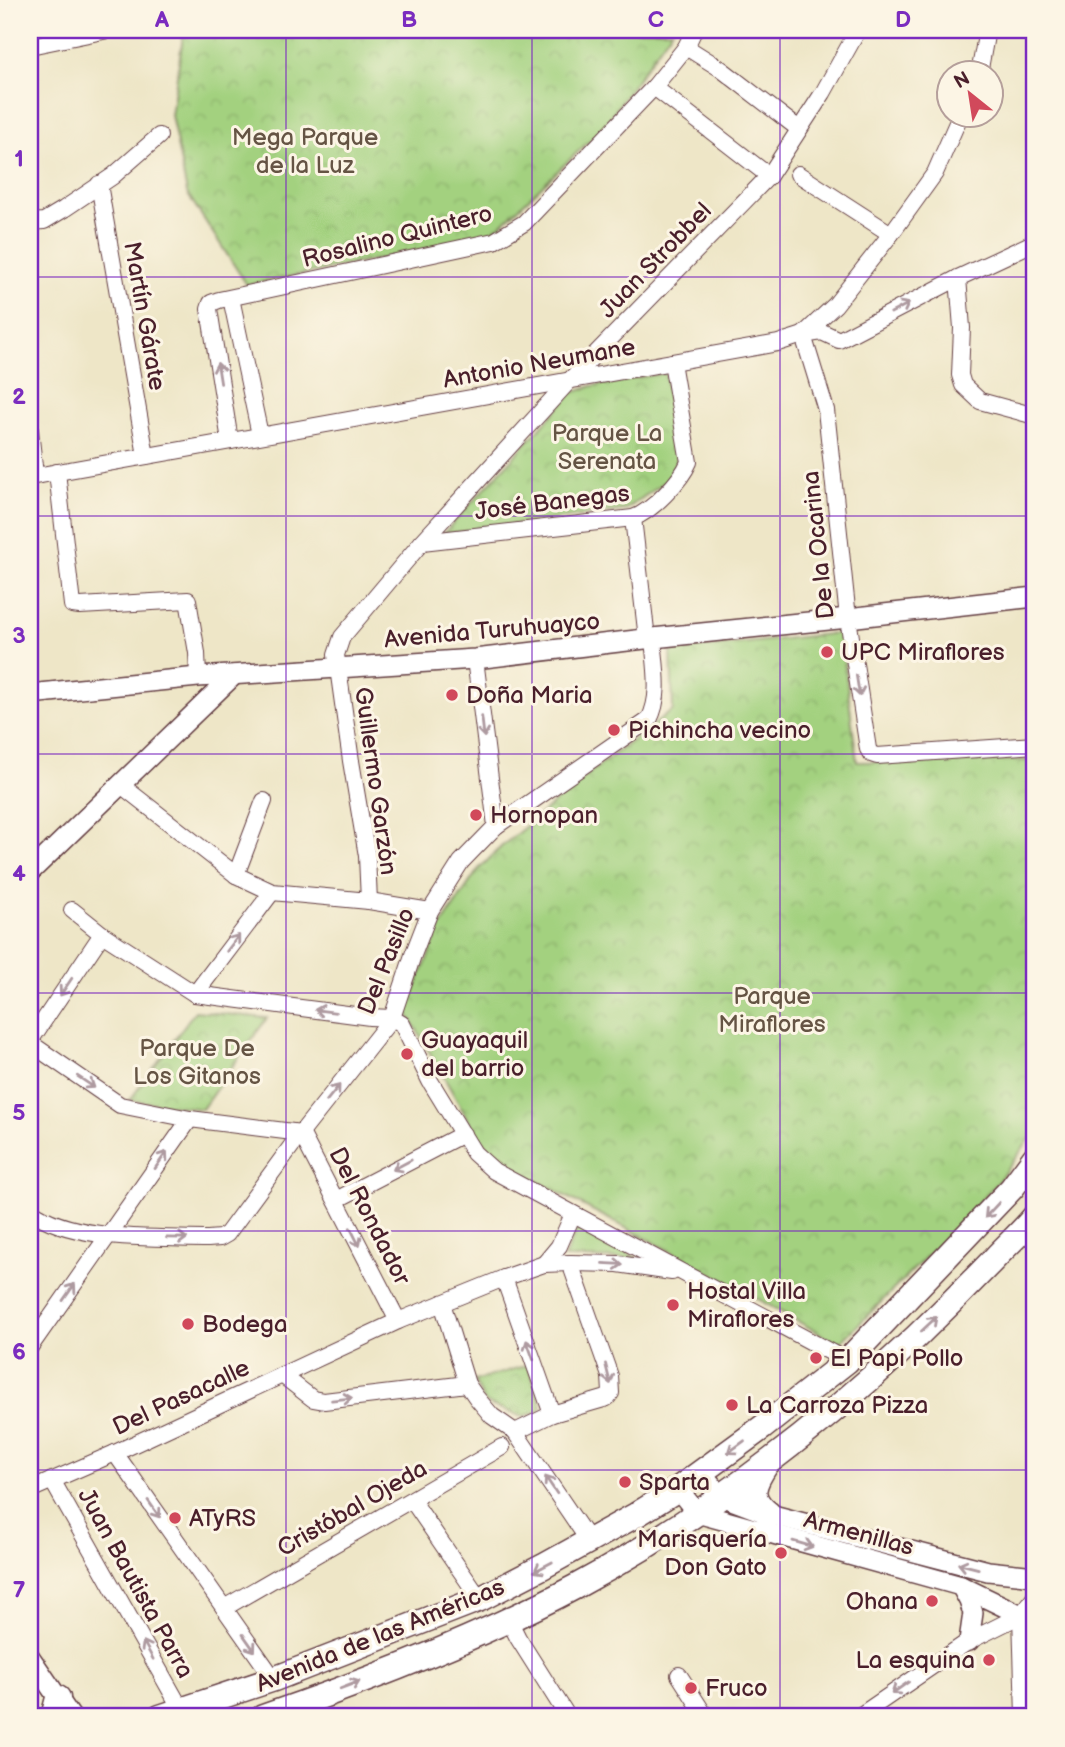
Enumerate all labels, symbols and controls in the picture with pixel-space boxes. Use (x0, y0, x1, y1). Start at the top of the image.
text: A (154, 6, 170, 34)
text: B (401, 6, 417, 34)
text: C (648, 6, 664, 34)
text: D (895, 6, 911, 34)
north arrow (936, 60, 1006, 130)
text: N (950, 67, 974, 94)
park label: Mega Parque de la Luz (232, 123, 378, 180)
text: 1 (14, 145, 24, 173)
street label: Juan Strobbel (593, 197, 718, 324)
street label: Rosalino Quintero (299, 199, 495, 274)
street label: Martín Gárate (117, 239, 172, 393)
one-way arrow (889, 301, 909, 315)
street label: Antonio Neumane (441, 332, 637, 395)
one-way arrow (212, 363, 225, 385)
text: 2 (12, 383, 26, 411)
park label: Parque La Serenata (552, 419, 662, 476)
street label: De la Ocarina (796, 469, 841, 620)
street label: José Banegas (473, 479, 631, 526)
street label: Avenida Turuhuayco (383, 607, 601, 654)
text: 3 (12, 622, 26, 650)
place label: UPC Miraflores (841, 638, 1005, 667)
marker: UPC Miraflores (819, 644, 835, 660)
one-way arrow (852, 674, 865, 697)
place label: Doña Maria (466, 681, 593, 710)
street label: Guillermo Garzón (348, 685, 403, 877)
marker: Doña Maria (444, 687, 460, 703)
one-way arrow (477, 715, 490, 738)
place label: Pichincha vecino (628, 716, 811, 745)
marker: Pichincha vecino (606, 722, 622, 738)
place label: Hornopan (490, 801, 598, 830)
marker: Hornopan (468, 807, 484, 823)
text: 4 (12, 860, 26, 888)
street label: Del Pasillo (352, 904, 421, 1019)
one-way arrow (226, 934, 240, 953)
one-way arrow (59, 977, 73, 997)
park label: Parque Miraflores (718, 982, 826, 1039)
one-way arrow (314, 1005, 337, 1018)
place label: Guayaquil del barrio (421, 1026, 528, 1083)
park label: Parque De Los Gitanos (133, 1034, 261, 1091)
marker: Guayaquil del barrio (399, 1046, 415, 1062)
one-way arrow (76, 1075, 95, 1089)
one-way arrow (325, 1085, 340, 1103)
text: 5 (12, 1099, 26, 1127)
street label: Del Rondador (322, 1142, 417, 1290)
one-way arrow (154, 1151, 168, 1170)
one-way arrow (392, 1159, 413, 1173)
one-way arrow (983, 1201, 1000, 1218)
one-way arrow (349, 1226, 363, 1247)
one-way arrow (165, 1231, 188, 1245)
one-way arrow (601, 1258, 623, 1271)
place label: Hostal Villa Miraflores (687, 1277, 806, 1334)
one-way arrow (62, 1283, 76, 1302)
marker: Hostal Villa Miraflores (665, 1297, 681, 1313)
place label: Bodega (202, 1310, 288, 1339)
marker: Bodega (180, 1316, 196, 1332)
one-way arrow (920, 1316, 937, 1333)
text: 6 (12, 1338, 26, 1366)
one-way arrow (522, 1339, 535, 1361)
place label: El Papi Pollo (830, 1344, 963, 1373)
marker: El Papi Pollo (808, 1350, 824, 1366)
street label: Del Pasacalle (108, 1353, 254, 1442)
one-way arrow (602, 1362, 615, 1385)
place label: La Carroza Pizza (746, 1391, 928, 1420)
one-way arrow (330, 1393, 353, 1406)
marker: La Carroza Pizza (724, 1397, 740, 1413)
one-way arrow (727, 1440, 746, 1454)
street label: Cristóbal Ojeda (272, 1454, 432, 1563)
place label: Sparta (639, 1468, 710, 1497)
marker: Sparta (617, 1474, 633, 1490)
one-way arrow (544, 1476, 558, 1495)
street label: Juan Bautista Parra (71, 1483, 200, 1683)
one-way arrow (147, 1499, 162, 1518)
place label: ATyRS (189, 1504, 256, 1533)
street label: Armenillas (801, 1505, 917, 1562)
marker: ATyRS (167, 1510, 183, 1526)
place label: Marisquería Don Gato (637, 1525, 767, 1582)
one-way arrow (792, 1538, 814, 1551)
marker: Marisquería Don Gato (773, 1545, 789, 1561)
one-way arrow (957, 1559, 980, 1572)
one-way arrow (533, 1561, 554, 1574)
street label: Avenida de las Américas (252, 1572, 509, 1699)
text: 7 (13, 1576, 26, 1604)
place label: Ohana (846, 1587, 918, 1616)
marker: Ohana (924, 1593, 940, 1609)
one-way arrow (242, 1633, 256, 1652)
one-way arrow (141, 1640, 154, 1661)
place label: La esquina (856, 1646, 975, 1675)
marker: La esquina (981, 1652, 997, 1668)
place label: Fruco (705, 1674, 768, 1703)
one-way arrow (338, 1678, 360, 1690)
marker: Fruco (683, 1680, 699, 1696)
one-way arrow (891, 1681, 911, 1695)

